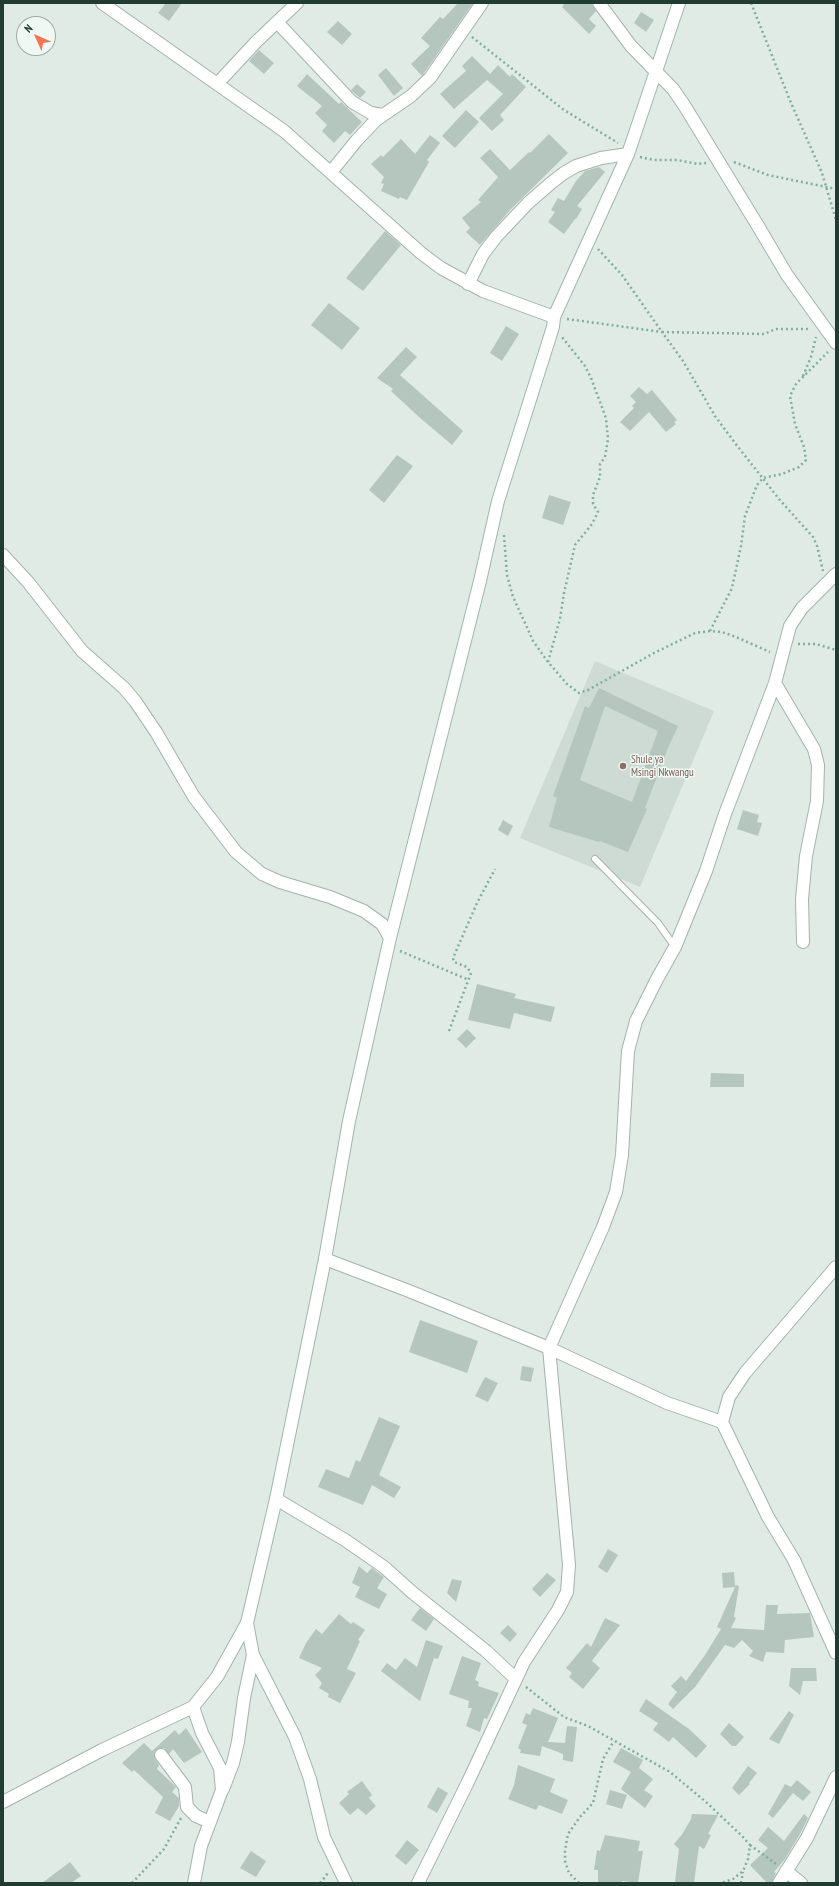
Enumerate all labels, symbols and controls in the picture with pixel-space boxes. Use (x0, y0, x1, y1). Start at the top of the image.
north arrow (16, 16, 56, 56)
text: N (21, 21, 35, 35)
place label: Shule ya Msingi Nkwangu (631, 753, 694, 779)
marker: Shule ya Msingi Nkwangu (618, 761, 628, 771)

